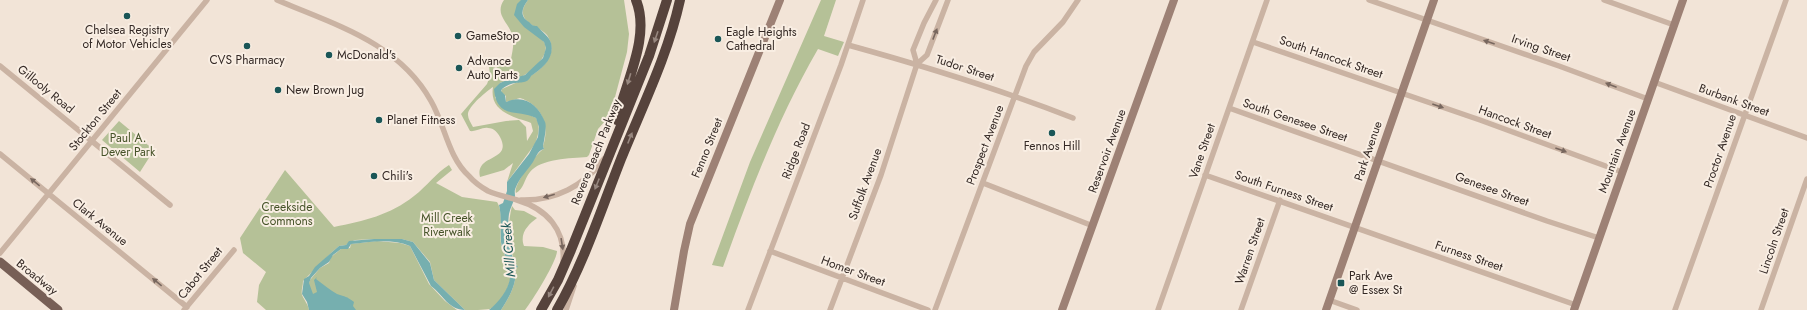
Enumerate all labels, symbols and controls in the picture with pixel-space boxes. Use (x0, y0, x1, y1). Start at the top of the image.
marker: Chelsea Registry of Motor Vehicles (122, 11, 132, 21)
place label: Chelsea Registry of Motor Vehicles (82, 21, 172, 53)
place label: Eagle Heights Cathedral (726, 23, 797, 55)
place label: GameStop (466, 27, 520, 45)
one-way arrow (933, 27, 939, 39)
street label: Irving Street (1509, 30, 1573, 67)
marker: GameStop (453, 31, 463, 41)
street label: South Hancock Street (1277, 31, 1385, 83)
one-way arrow (652, 32, 658, 44)
marker: Eagle Heights Cathedral (713, 34, 723, 44)
one-way arrow (1483, 38, 1495, 44)
marker: CVS Pharmacy (242, 41, 252, 51)
place label: McDonald's (337, 46, 396, 64)
marker: McDonald's (324, 50, 334, 60)
street label: Tudor Street (933, 50, 997, 86)
place label: CVS Pharmacy (209, 51, 285, 69)
place label: Advance Auto Parts (467, 52, 518, 84)
street label: Gillooly Road (14, 60, 78, 118)
marker: Advance Auto Parts (454, 63, 464, 73)
one-way arrow (626, 73, 632, 85)
street label: Burbank Street (1696, 79, 1772, 121)
place label: New Brown Jug (286, 81, 364, 99)
one-way arrow (1605, 82, 1617, 88)
street label: Stockton Street (64, 85, 126, 155)
marker: New Brown Jug (273, 85, 283, 95)
street label: South Genesee Street (1240, 94, 1350, 146)
street label: Revere Beach Parkway (567, 96, 626, 208)
street label: Hancock Street (1476, 101, 1554, 144)
street label: Prospect Avenue (961, 102, 1009, 188)
one-way arrow (1433, 103, 1445, 109)
street label: Reservoir Avenue (1083, 106, 1131, 196)
street label: Mountain Avenue (1594, 107, 1640, 195)
place label: Planet Fitness (387, 111, 455, 129)
street label: Proctor Avenue (1699, 112, 1741, 190)
marker: Planet Fitness (374, 115, 384, 125)
street label: Fenno Street (687, 115, 727, 181)
street label: Park Avenue (1349, 119, 1387, 183)
street label: Ridge Road (777, 120, 815, 182)
street label: Vane Street (1184, 121, 1220, 181)
marker: Fennos Hill (1047, 128, 1057, 138)
park label: Paul A. Dever Park (101, 129, 156, 161)
one-way arrow (627, 133, 633, 144)
place label: Fennos Hill (1024, 137, 1080, 155)
street label: Suffolk Avenue (844, 146, 886, 222)
one-way arrow (1555, 147, 1567, 153)
street label: South Furness Street (1232, 166, 1336, 216)
place label: Chili's (382, 167, 413, 185)
street label: Genesee Street (1453, 167, 1532, 211)
marker: Chili's (369, 171, 379, 181)
one-way arrow (29, 178, 40, 186)
one-way arrow (593, 179, 599, 191)
one-way arrow (543, 193, 555, 199)
street label: Clark Avenue (68, 194, 132, 250)
park label: Creekside Commons (261, 198, 313, 230)
street label: Lincoln Street (1754, 206, 1794, 276)
park label: Mill Creek Riverwalk (421, 209, 474, 241)
street label: Warren Street (1230, 215, 1270, 287)
water label: Mill Creek (497, 222, 520, 278)
street label: Furness Street (1433, 236, 1505, 276)
one-way arrow (559, 238, 565, 250)
street label: Cabot Street (173, 243, 227, 303)
street label: Homer Street (818, 251, 888, 291)
street label: Broadway (12, 255, 62, 300)
place label: Park Ave @ Essex St (1349, 267, 1402, 299)
one-way arrow (151, 278, 162, 286)
marker: Park Ave @ Essex St (1336, 278, 1346, 288)
one-way arrow (548, 286, 555, 298)

